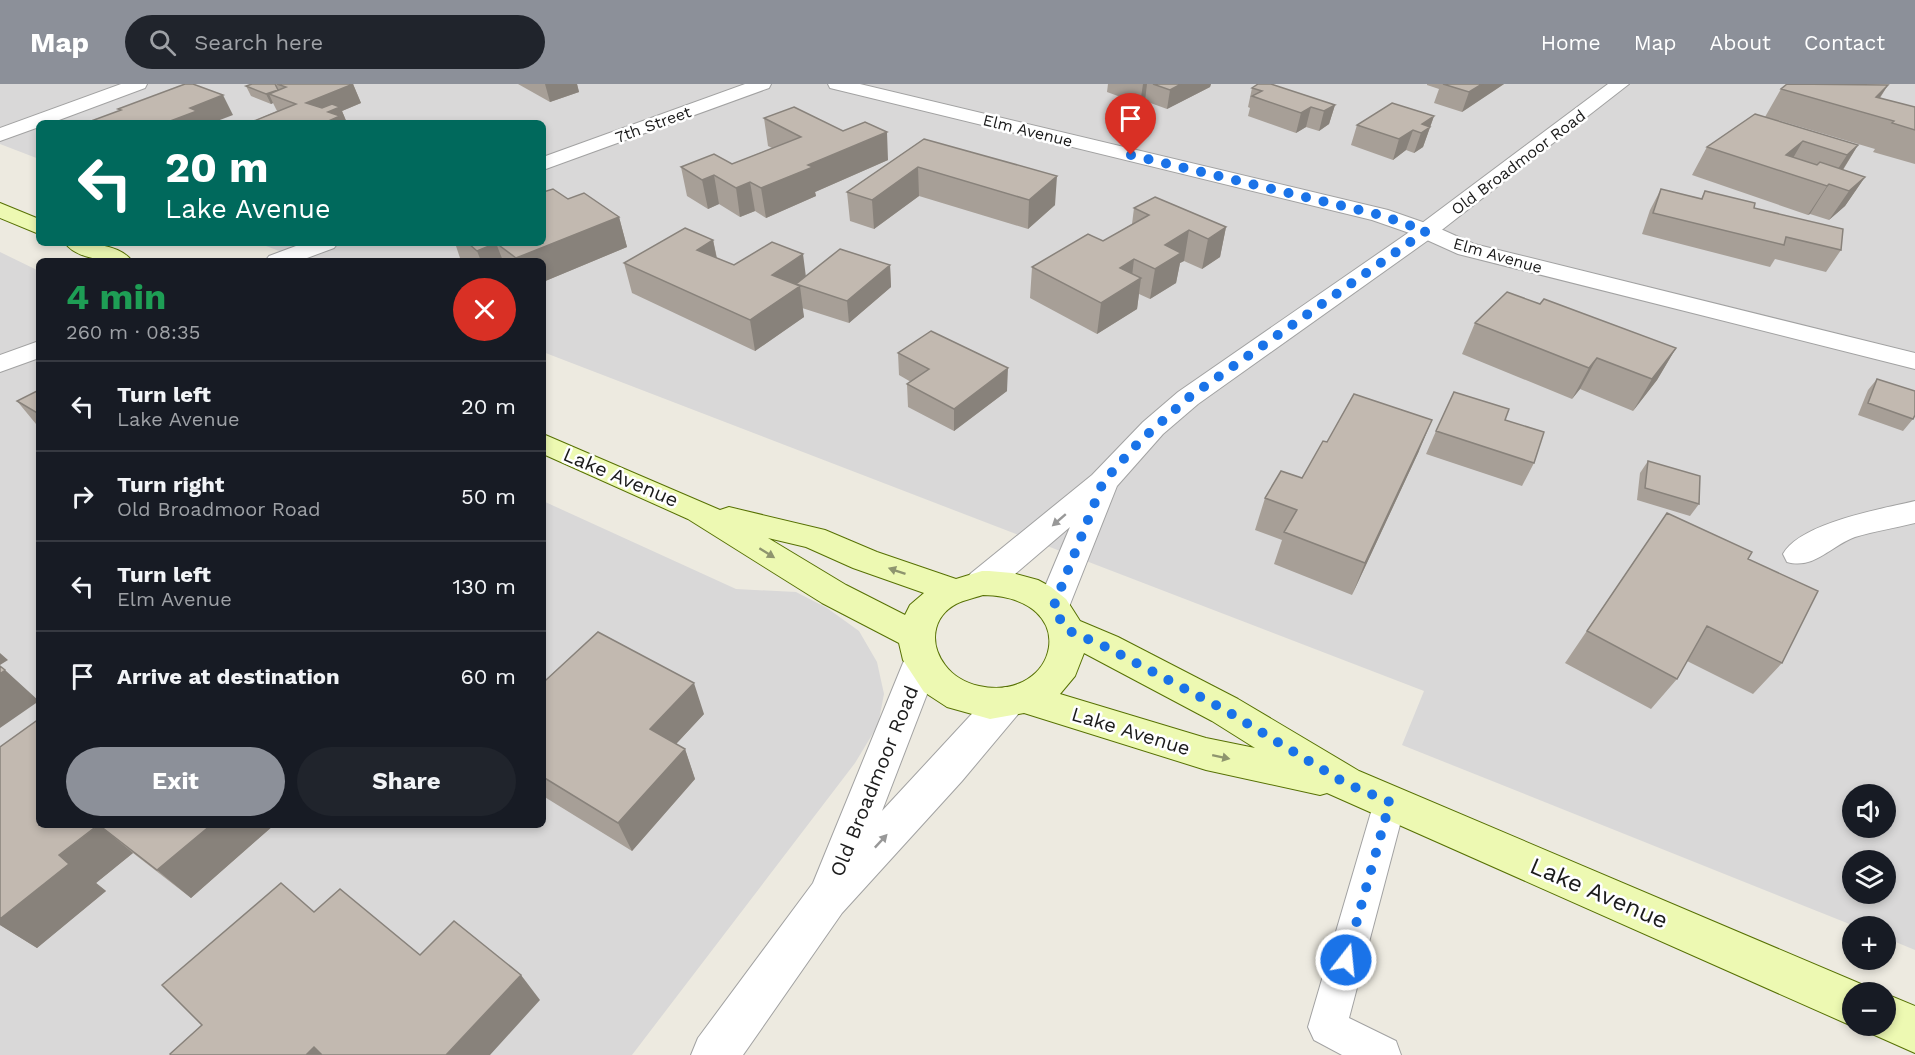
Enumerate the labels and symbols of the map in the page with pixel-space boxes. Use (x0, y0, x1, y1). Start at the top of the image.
pin (1105, 93, 1156, 155)
street label: 7th Street (613, 102, 694, 147)
street label: Old Broadmoor Road (1448, 106, 1589, 219)
street label: Elm Avenue (981, 110, 1075, 151)
street label: Elm Avenue (1451, 234, 1545, 277)
street label: Lake Avenue (560, 442, 682, 512)
one-way arrow (1052, 513, 1067, 526)
one-way arrow (759, 547, 775, 558)
one-way arrow (888, 565, 906, 575)
street label: Old Broadmoor Road (825, 682, 923, 880)
street label: Lake Avenue (1069, 702, 1193, 760)
one-way arrow (1211, 753, 1230, 762)
one-way arrow (874, 834, 888, 848)
street label: Lake Avenue (1526, 851, 1672, 935)
position arrow (1314, 928, 1378, 992)

